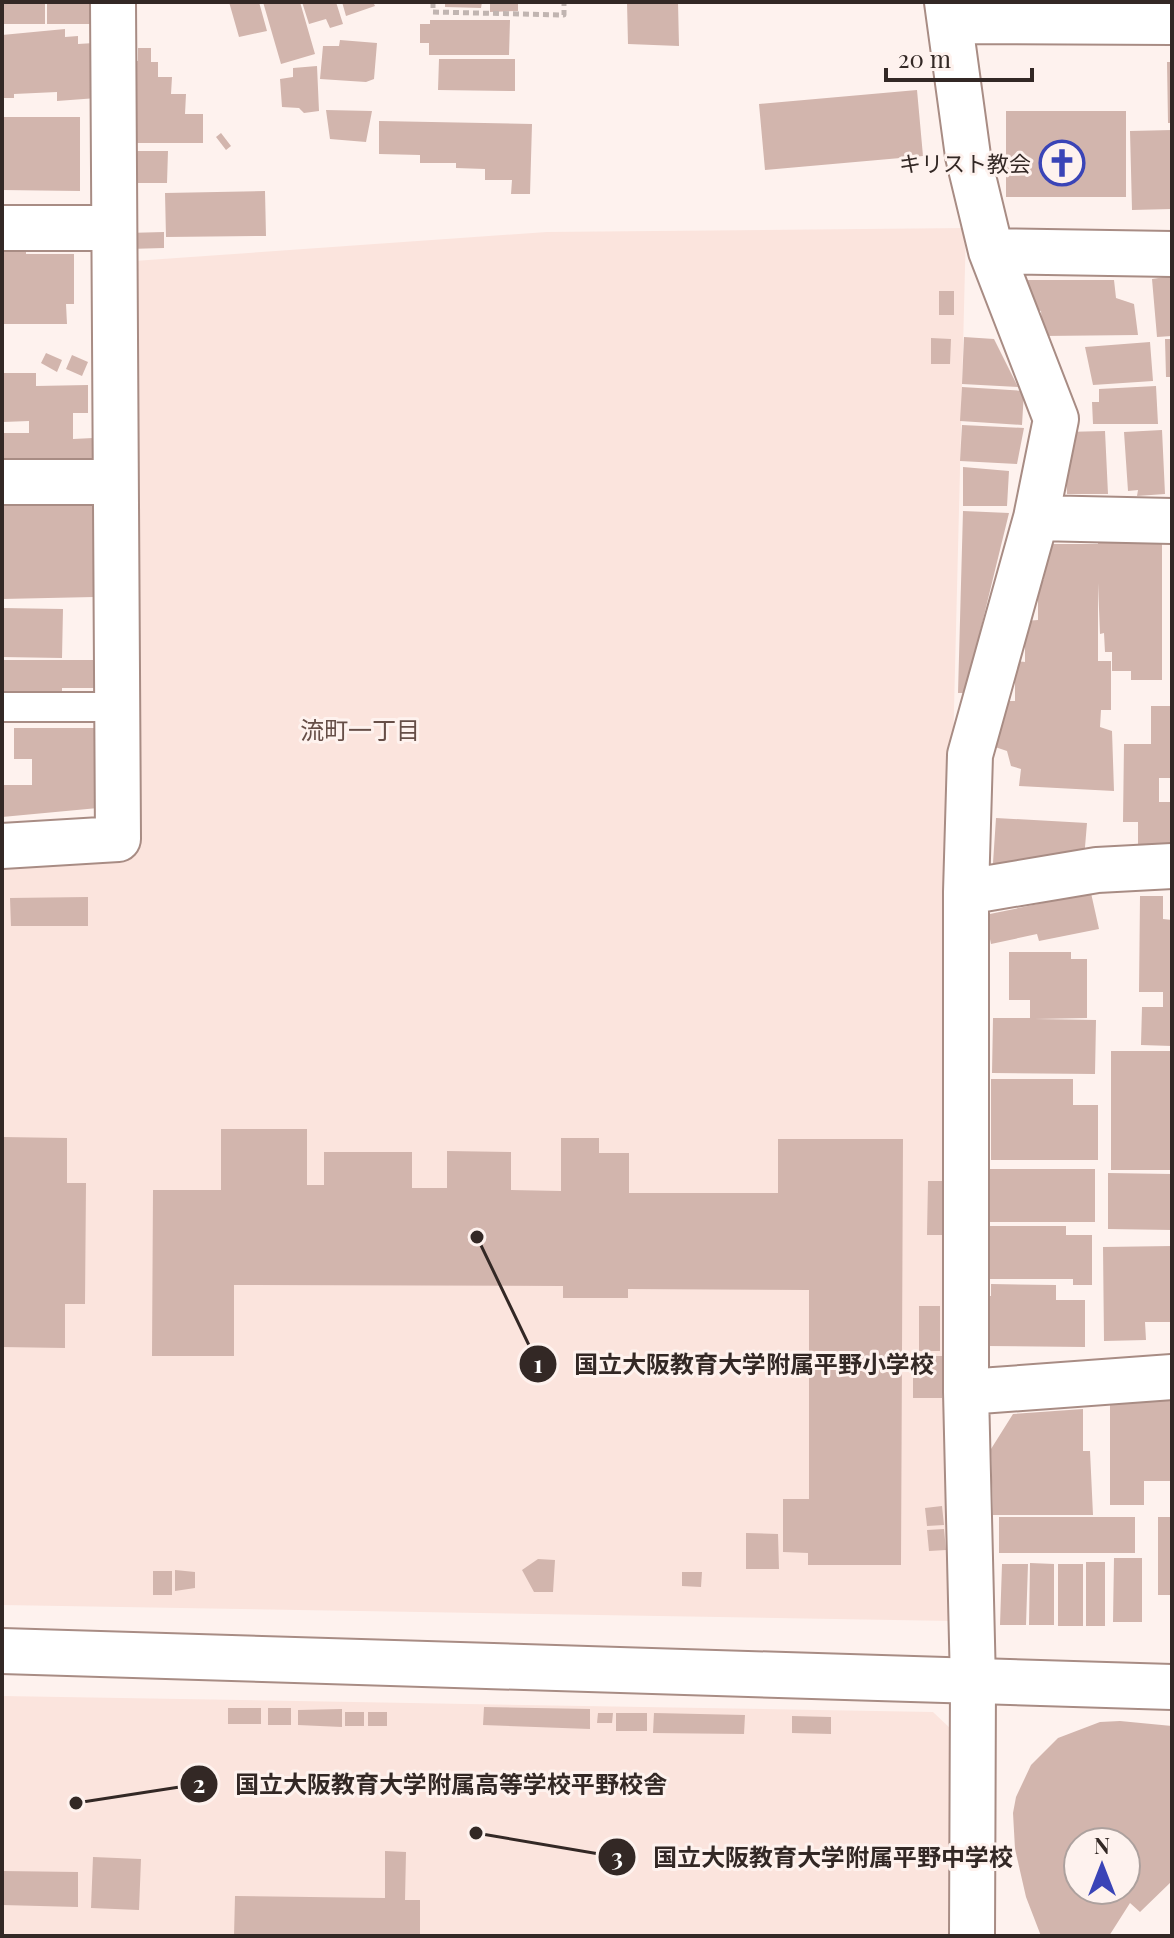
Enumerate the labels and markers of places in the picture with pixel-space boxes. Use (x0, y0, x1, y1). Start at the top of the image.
church icon: キリスト教会 (1038, 139, 1086, 187)
place label: キリスト教会 (899, 148, 1031, 178)
callout: 国立大阪教育大学附属平野小学校 (518, 1340, 950, 1388)
callout: 国立大阪教育大学附属高等学校平野校舎 (179, 1760, 683, 1808)
callout: 国立大阪教育大学附属平野中学校 (597, 1833, 1029, 1881)

